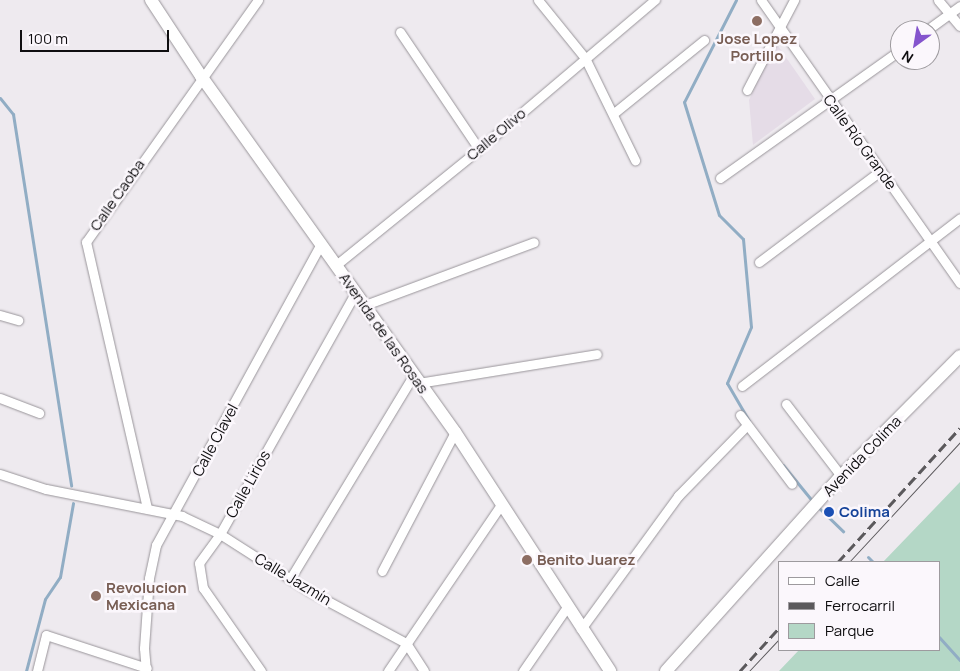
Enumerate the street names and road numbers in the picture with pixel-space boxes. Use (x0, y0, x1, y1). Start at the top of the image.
street label: Calle Río Grande (819, 91, 901, 193)
street label: Calle Olivo (463, 104, 529, 164)
street label: Calle Caoba (86, 156, 148, 234)
street label: Avenida de las Rosas (336, 269, 432, 397)
street label: Calle Clavel (188, 401, 242, 479)
street label: Avenida Colima (819, 412, 905, 500)
street label: Calle Lirios (222, 447, 274, 521)
street label: Calle Jazmín (251, 549, 335, 609)

